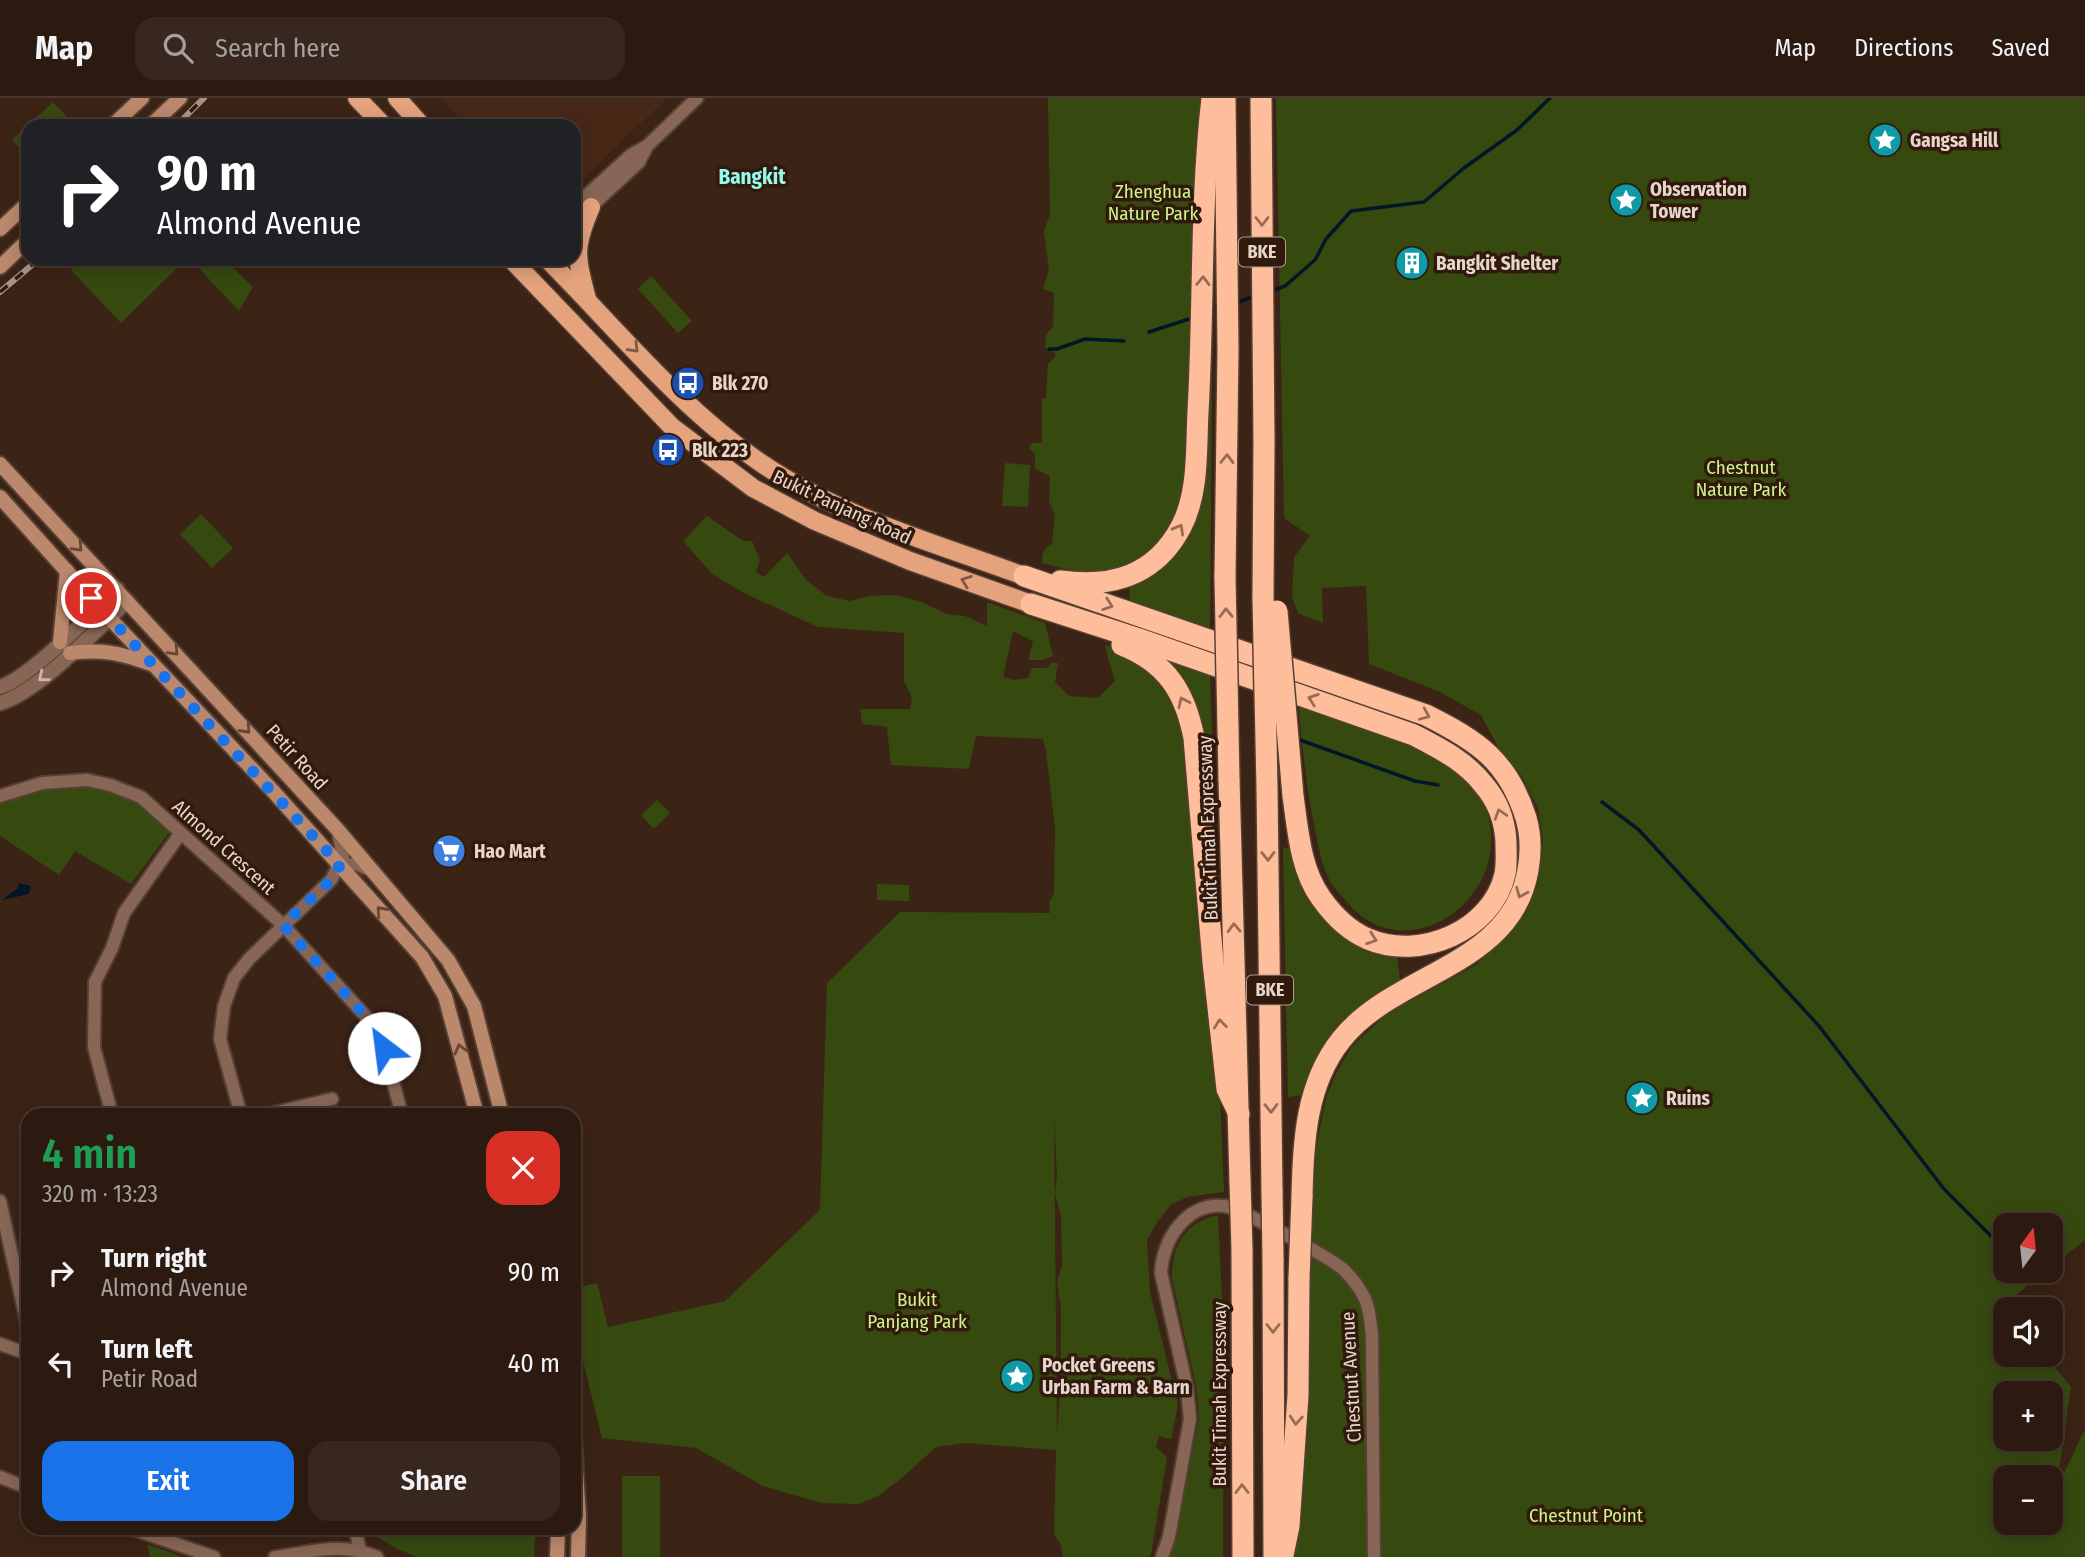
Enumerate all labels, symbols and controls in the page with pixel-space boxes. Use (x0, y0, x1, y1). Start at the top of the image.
search box (135, 17, 625, 80)
text: Map (35, 28, 93, 68)
icon: search (159, 29, 197, 67)
text: Search here (215, 33, 340, 64)
text: Map (1775, 34, 1816, 62)
text: Directions (1854, 34, 1953, 62)
text: Saved (1991, 34, 2050, 62)
place icon: Gangsa Hill (1866, 121, 1904, 159)
place label: Gangsa Hill (1910, 129, 1999, 152)
text: 90 m (157, 144, 257, 203)
icon: right (42, 147, 133, 238)
district label: Bangkit (718, 164, 786, 190)
place label: Observation Tower (1650, 178, 1747, 223)
park label: Zhenghua Nature Park (1108, 180, 1198, 225)
place icon: Observation Tower (1607, 181, 1645, 219)
text: Almond Avenue (157, 204, 361, 242)
one-way arrow (1254, 216, 1270, 226)
road number: BKE (1239, 238, 1285, 266)
building icon: Bangkit Shelter (1393, 244, 1431, 282)
place label: Bangkit Shelter (1436, 252, 1559, 275)
one-way arrow (1195, 275, 1211, 286)
one-way arrow (626, 340, 639, 353)
bus stop icon: Blk 270 (669, 364, 707, 402)
place label: Blk 270 (712, 372, 768, 395)
bus stop icon: Blk 223 (649, 431, 687, 469)
place label: Blk 223 (692, 439, 748, 462)
one-way arrow (1219, 454, 1235, 464)
park label: Chestnut Nature Park (1696, 456, 1786, 501)
street label: Bukit Panjang Road (769, 465, 915, 549)
one-way arrow (1171, 523, 1184, 536)
one-way arrow (69, 539, 82, 552)
pin (61, 568, 121, 628)
one-way arrow (961, 576, 973, 590)
icon: arrive (72, 579, 110, 617)
one-way arrow (1101, 597, 1113, 611)
one-way arrow (1218, 607, 1234, 617)
one-way arrow (165, 642, 178, 655)
one-way arrow (39, 669, 52, 681)
one-way arrow (1308, 693, 1320, 707)
one-way arrow (1177, 697, 1191, 709)
one-way arrow (1418, 707, 1431, 721)
street label: Petir Road (262, 719, 332, 795)
one-way arrow (238, 721, 250, 734)
street label: Bukit Timah Expressway (1193, 735, 1223, 921)
street label: Almond Crescent (168, 795, 281, 900)
one-way arrow (1494, 809, 1508, 821)
supermarket icon: Hao Mart (430, 832, 468, 870)
place label: Hao Mart (474, 840, 546, 863)
one-way arrow (1260, 851, 1276, 862)
one-way arrow (1515, 887, 1529, 899)
one-way arrow (377, 906, 389, 919)
one-way arrow (1226, 922, 1241, 933)
one-way arrow (1365, 931, 1378, 945)
road number: BKE (1247, 976, 1293, 1004)
position arrow (347, 1011, 421, 1085)
one-way arrow (1212, 1019, 1227, 1030)
one-way arrow (453, 1043, 468, 1055)
place icon: Ruins (1623, 1079, 1661, 1117)
place label: Ruins (1666, 1087, 1710, 1110)
one-way arrow (1264, 1103, 1279, 1114)
text: 4 min (42, 1129, 137, 1179)
button: close (486, 1131, 560, 1205)
text: 320 m · 13:23 (42, 1180, 158, 1208)
north arrow (1993, 1213, 2063, 1283)
map controls (1993, 1213, 2063, 1535)
text: Turn right (101, 1243, 207, 1274)
icon: right (42, 1254, 80, 1292)
text: 90 m (508, 1257, 560, 1288)
text: Almond Avenue (101, 1274, 248, 1302)
park label: Bukit Panjang Park (867, 1288, 967, 1333)
button: sound (1993, 1297, 2063, 1367)
street label: Bukit Timah Expressway (1208, 1301, 1231, 1487)
street label: Chestnut Avenue (1336, 1311, 1366, 1443)
one-way arrow (1265, 1323, 1281, 1334)
text: Turn left (101, 1334, 193, 1365)
icon: left (42, 1345, 80, 1383)
text: 40 m (508, 1348, 560, 1379)
place label: Pocket Greens Urban Farm & Barn (1042, 1354, 1190, 1399)
place icon: Pocket Greens Urban Farm & Barn (998, 1357, 1036, 1395)
text: Petir Road (101, 1365, 198, 1393)
button: + (1993, 1381, 2063, 1451)
one-way arrow (1289, 1415, 1304, 1426)
button: Exit (42, 1441, 294, 1521)
button: Share (308, 1441, 560, 1521)
button: − (1993, 1465, 2063, 1535)
one-way arrow (1235, 1483, 1250, 1494)
park label: Chestnut Point (1529, 1504, 1644, 1527)

